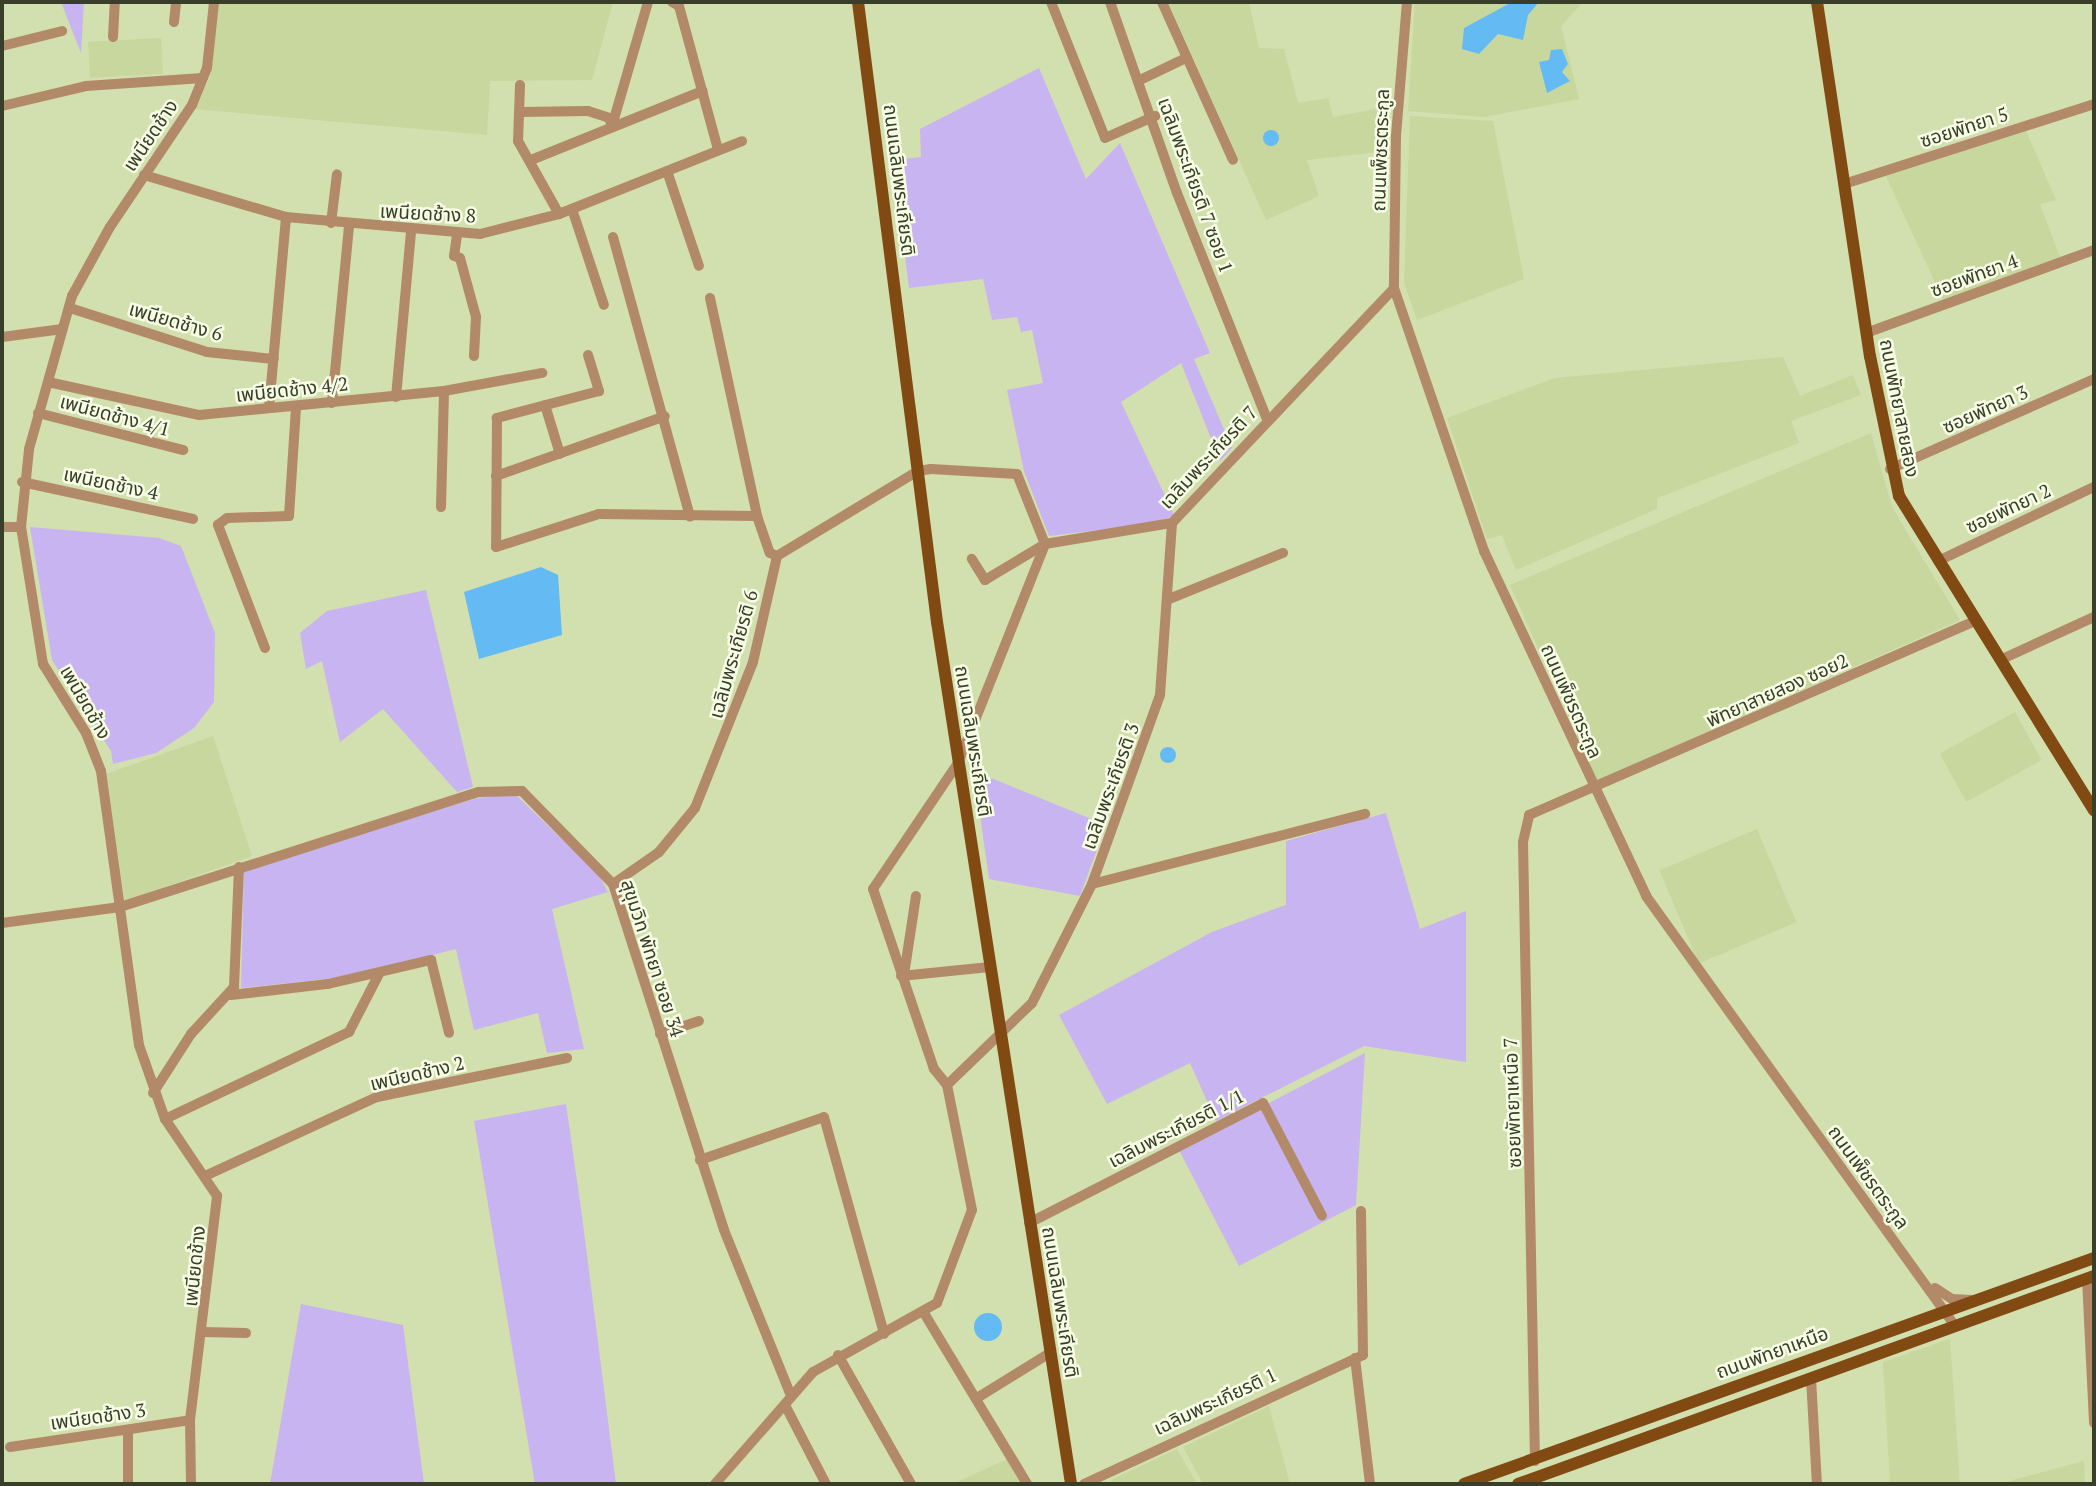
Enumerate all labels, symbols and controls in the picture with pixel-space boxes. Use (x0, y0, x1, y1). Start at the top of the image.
street label: ถนนเพ็ชรตระกูล (1366, 88, 1394, 212)
street label: เฉลิมพระเกียรติ 7 ซอย 1 (1154, 94, 1238, 276)
street label: เพนียดช้าง (118, 95, 182, 175)
street label: ซอยพัทยา 5 (1917, 102, 2011, 152)
street label: ถนนเฉลิมพระเกียรติ (879, 103, 921, 257)
street label: เพนียดช้าง 8 (379, 199, 477, 227)
street label: ซอยพัทยา 4 (1927, 249, 2021, 301)
street label: เพนียดช้าง 6 (127, 297, 225, 345)
street label: ถนนพัทยาสายสอง (1875, 337, 1925, 479)
street label: เพนียดช้าง 4/2 (235, 372, 349, 406)
street label: ซอยพัทยา 3 (1939, 380, 2031, 438)
street label: เพนียดช้าง 4/1 (58, 389, 172, 441)
street label: เฉลิมพระเกียรติ 7 (1154, 401, 1262, 513)
street label: เพนียดช้าง 4 (62, 462, 160, 504)
street label: ซอยพัทยา 2 (1962, 478, 2054, 538)
street label: เฉลิมพระเกียรติ 6 (704, 587, 762, 721)
street label: ถนนเพ็ชรตระกูล (1537, 640, 1607, 762)
street label: พัทยาสายสอง ซอย2 (1702, 648, 1852, 732)
street label: เพนียดช้าง (56, 661, 116, 743)
street label: ถนนเฉลิมพระเกียรติ (951, 664, 997, 818)
street label: เฉลิมพระเกียรติ 3 (1077, 720, 1143, 852)
street label: สุขุมวิท พัทยา ซอย 34 (617, 876, 689, 1040)
street label: ซอยพัทยาเหนือ 7 (1498, 1037, 1526, 1169)
street label: เพนียดช้าง 2 (368, 1051, 466, 1095)
street label: เฉลิมพระเกียรติ 1/1 (1104, 1084, 1248, 1172)
street label: ถนนเพ็ชรตระกูล (1824, 1121, 1914, 1233)
street label: เพนียดช้าง (178, 1224, 210, 1308)
street label: ถนนเฉลิมพระเกียรติ (1038, 1225, 1084, 1379)
street label: ถนนพัทยาเหนือ (1713, 1321, 1831, 1383)
street label: เฉลิมพระเกียรติ 1 (1150, 1363, 1280, 1439)
street label: เพนียดช้าง 3 (49, 1398, 147, 1434)

